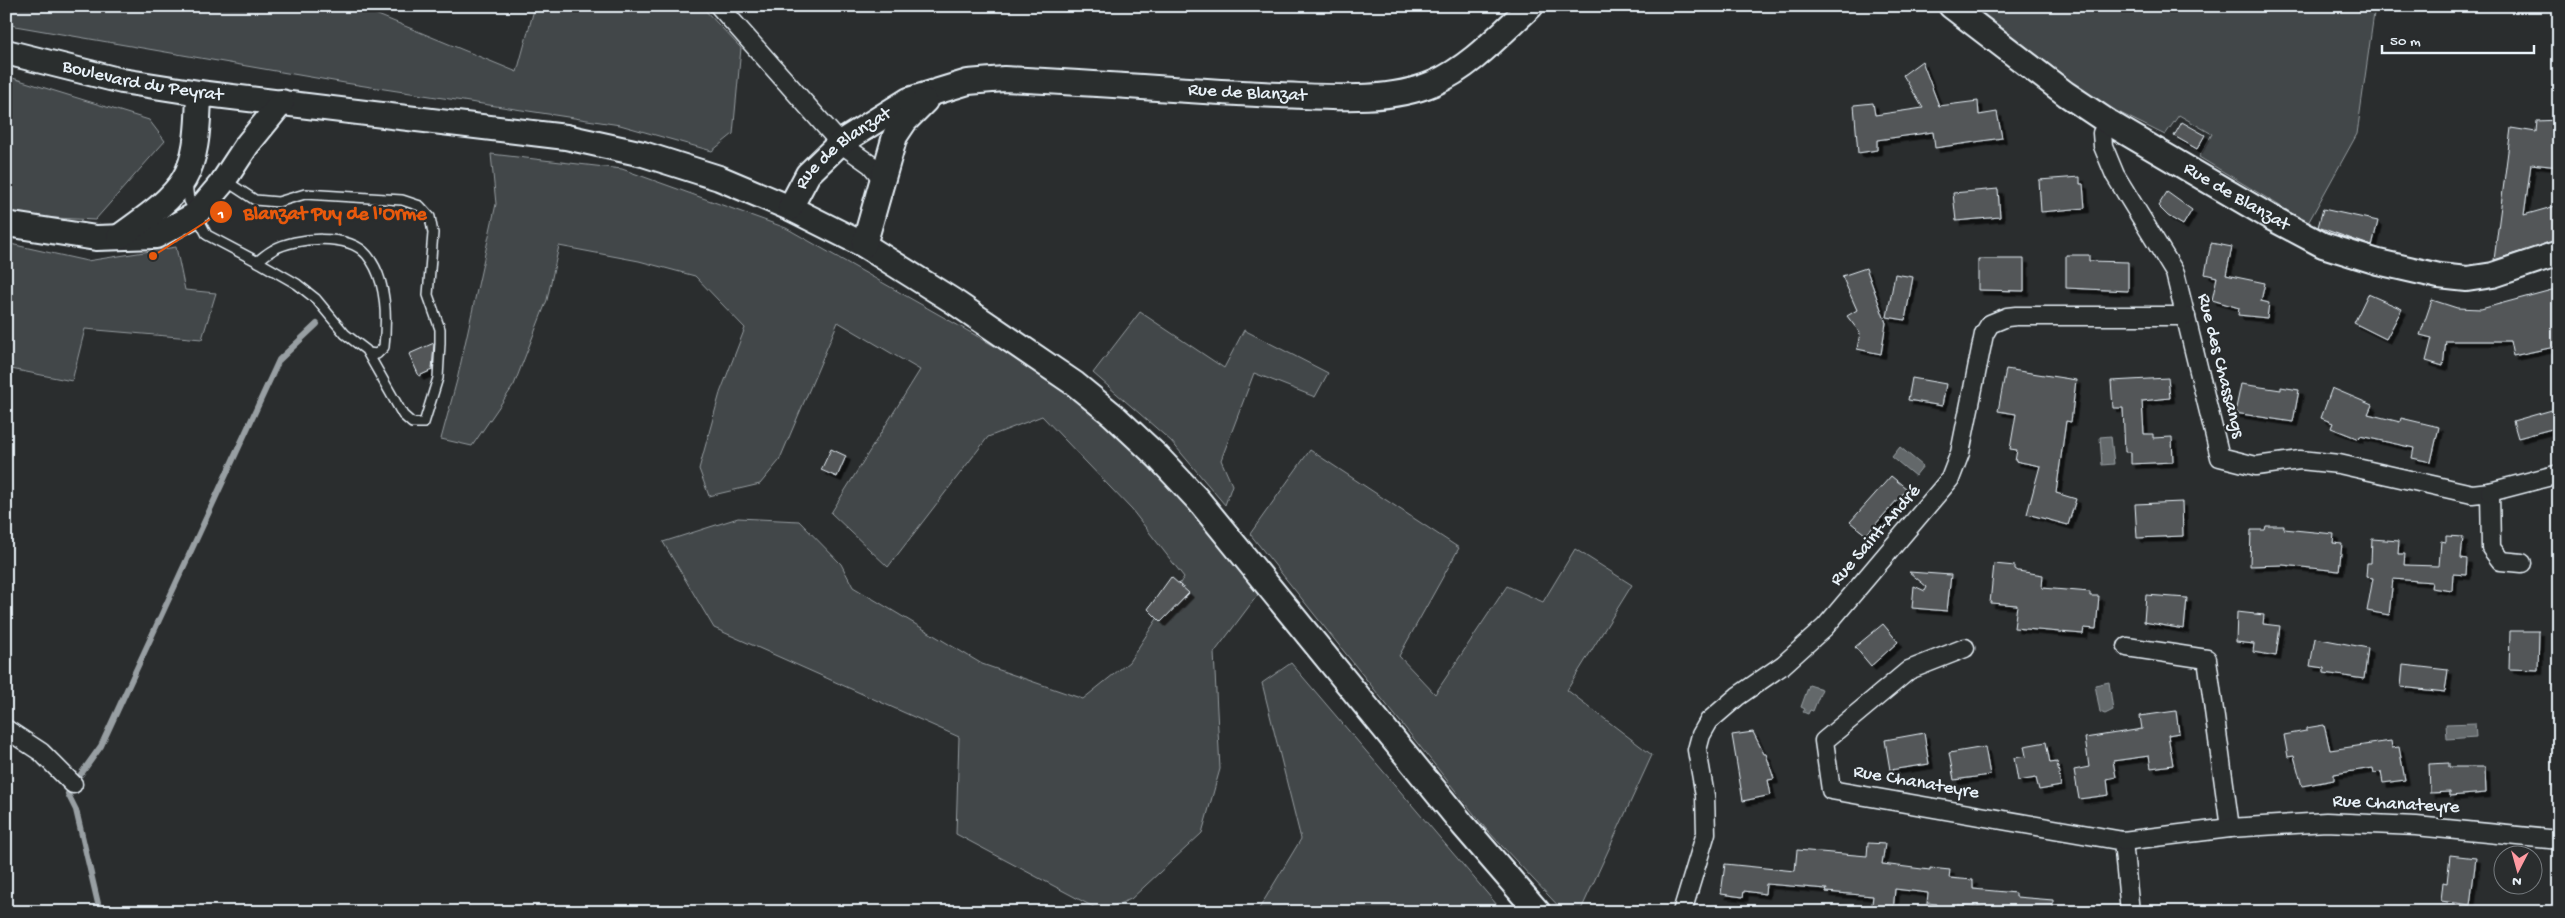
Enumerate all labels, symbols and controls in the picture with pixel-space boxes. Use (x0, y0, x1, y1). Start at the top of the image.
scale bar (2382, 22, 2535, 54)
text: 50 m (2390, 33, 2421, 51)
street label: Boulevard du Peyrat (59, 55, 226, 108)
street label: Rue de Blanzat (1187, 78, 1309, 108)
street label: Rue de Blanzat (790, 101, 898, 193)
street label: Rue de Blanzat (2179, 157, 2295, 238)
callout: Blanzat Puy de l'Orme (209, 195, 437, 230)
text: Blanzat Puy de l'Orme (243, 204, 427, 227)
text: 1 (217, 206, 224, 224)
street label: Rue des Chassangs (2191, 291, 2249, 442)
street label: Rue Saint-André (1826, 480, 1927, 592)
street label: Rue Chanateyre (1851, 761, 1981, 805)
street label: Rue Chanateyre (2332, 790, 2460, 820)
north arrow (2492, 846, 2542, 896)
text: N (2511, 872, 2522, 889)

